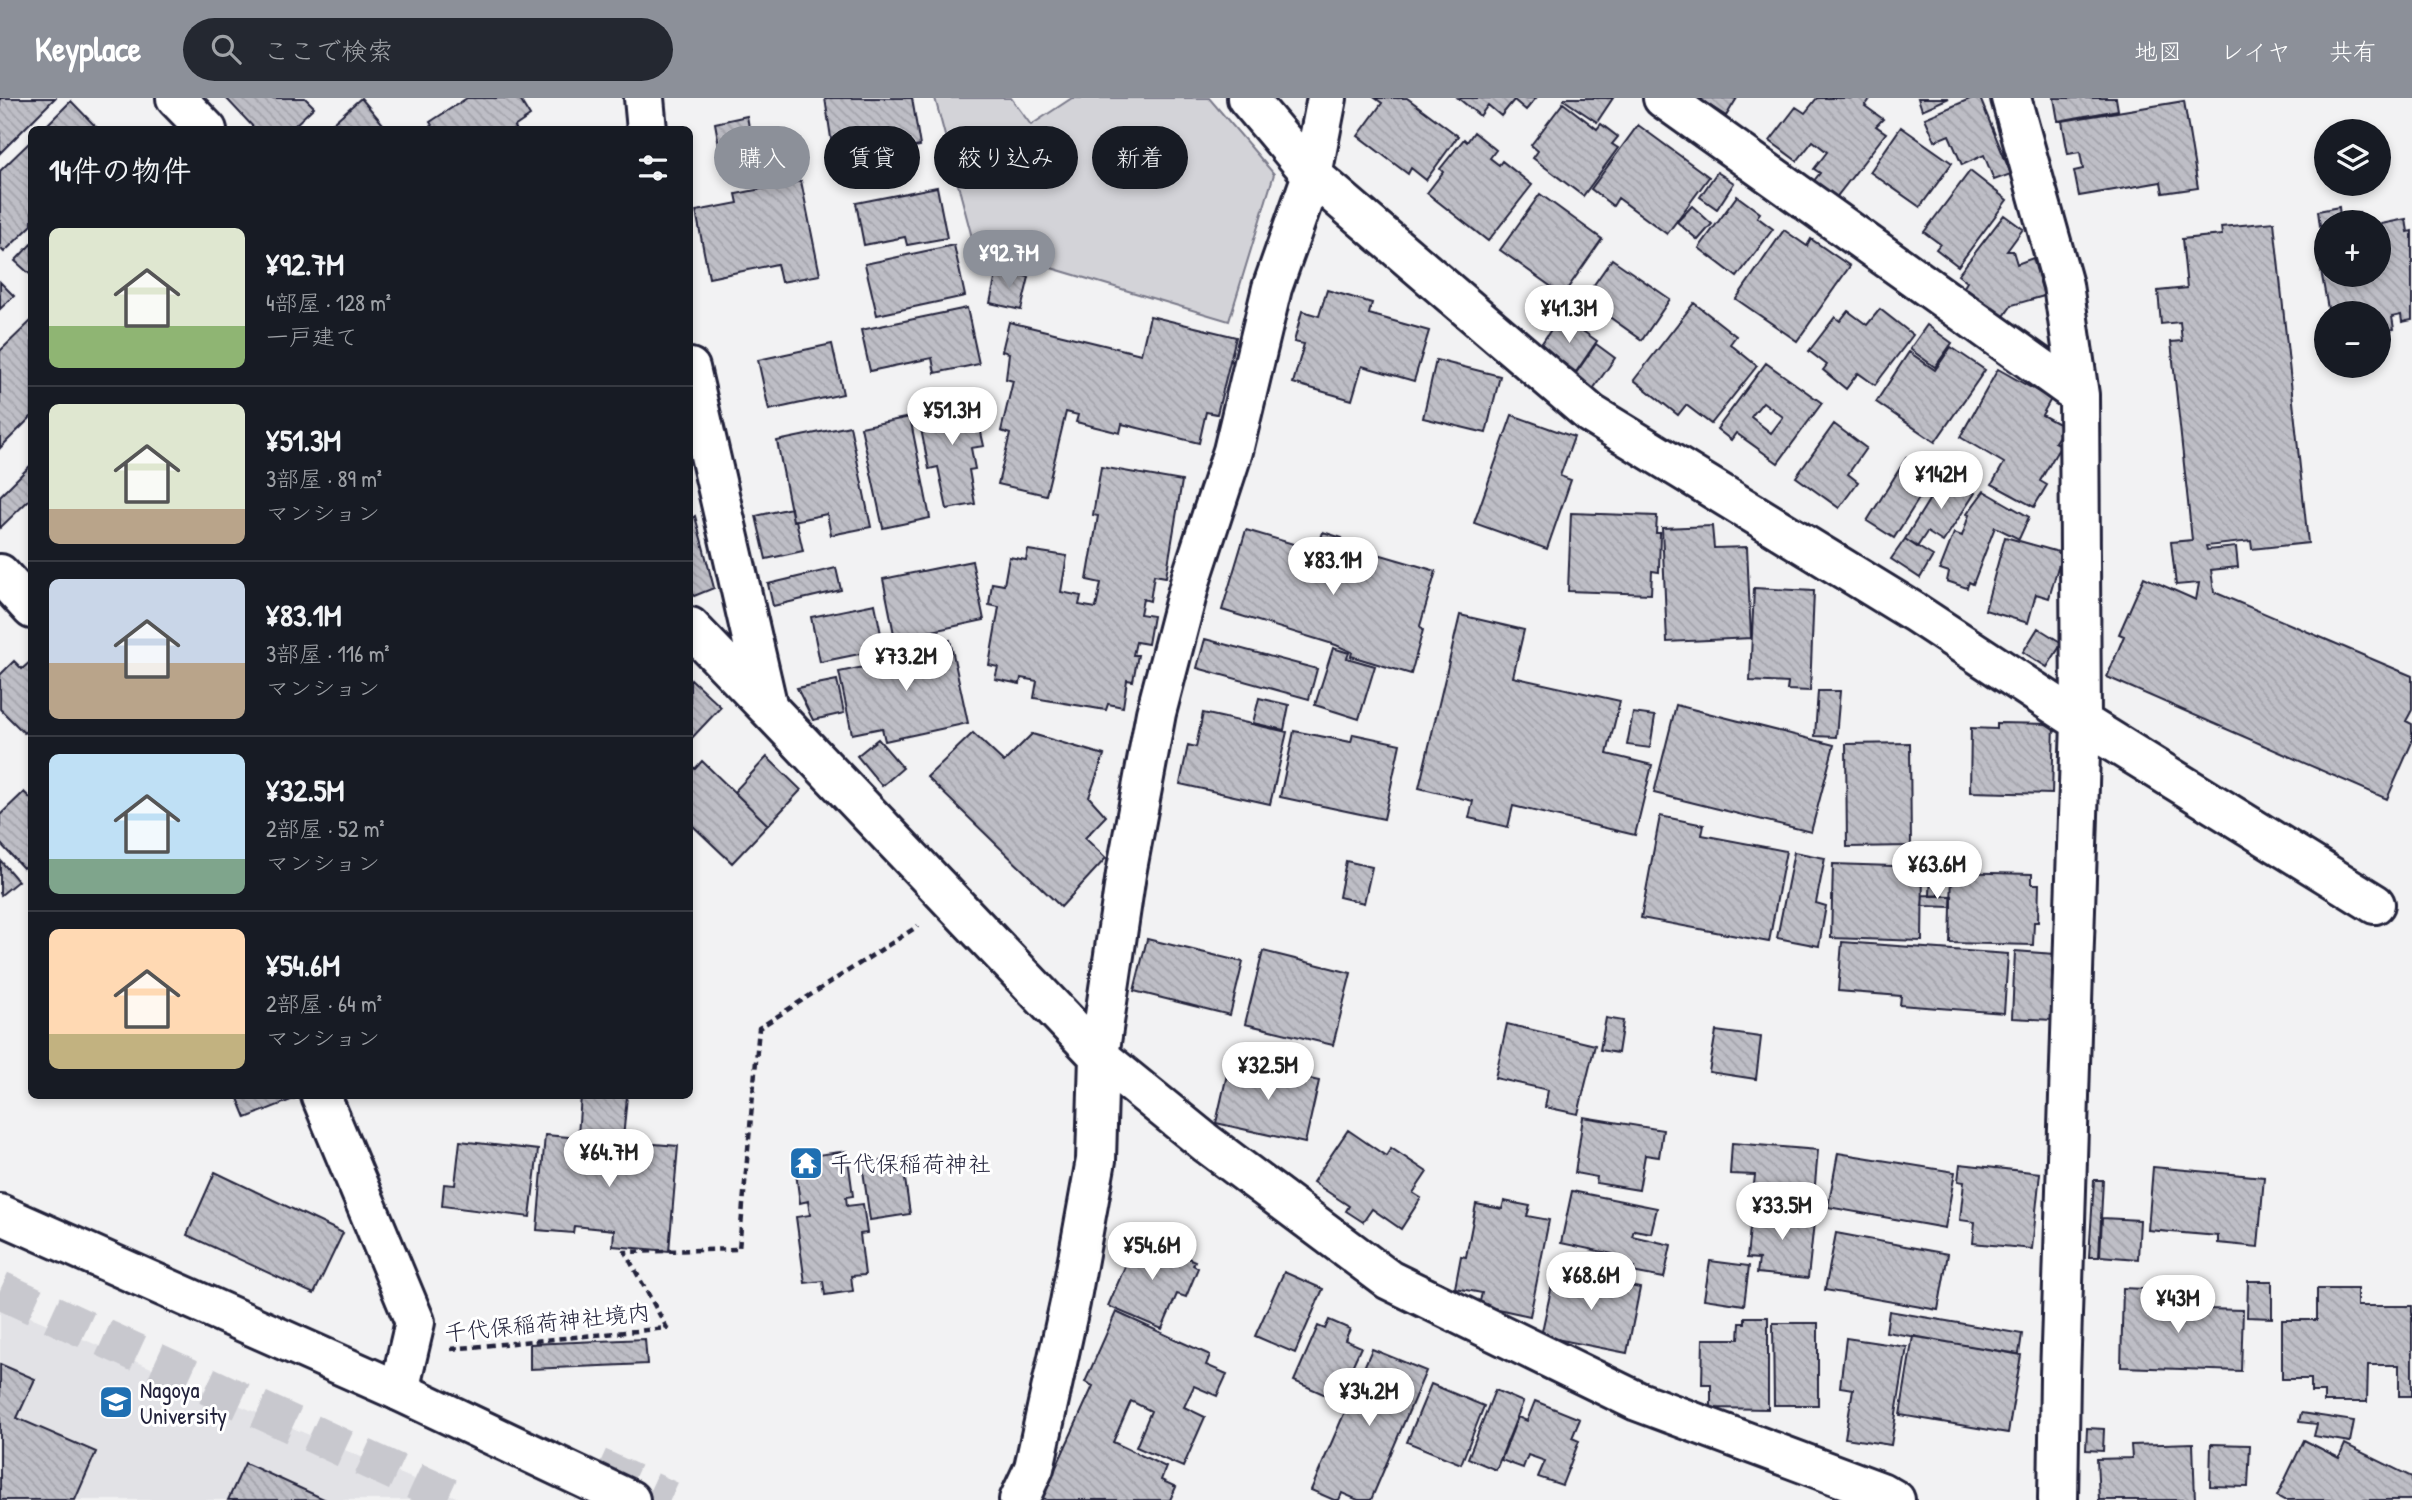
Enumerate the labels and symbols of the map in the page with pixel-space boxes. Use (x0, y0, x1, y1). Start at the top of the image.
pin: ¥92.7M (952, 230, 1066, 290)
pin: ¥41.3M (1512, 286, 1626, 345)
pin: ¥51.3M (895, 388, 1009, 447)
pin: ¥142M (1892, 452, 1990, 511)
pin: ¥83.1M (1276, 538, 1390, 597)
pin: ¥73.2M (849, 634, 963, 693)
pin: ¥63.6M (1880, 842, 1994, 901)
pin: ¥32.5M (1211, 1042, 1325, 1102)
pin: ¥64.7M (552, 1130, 666, 1189)
temple icon: 千代保稲荷神社 (787, 1144, 825, 1182)
place label: 千代保稲荷神社 (830, 1148, 991, 1179)
pin: ¥33.5M (1725, 1182, 1839, 1242)
pin: ¥54.6M (1095, 1222, 1209, 1282)
pin: ¥68.6M (1534, 1252, 1648, 1312)
pin: ¥43M (2137, 1276, 2219, 1335)
street label: 千代保稲荷神社境内 (442, 1296, 652, 1348)
pin: ¥34.2M (1312, 1368, 1426, 1428)
place label: Nagoya University (140, 1374, 227, 1431)
school or university icon: Nagoya University (97, 1383, 135, 1421)

